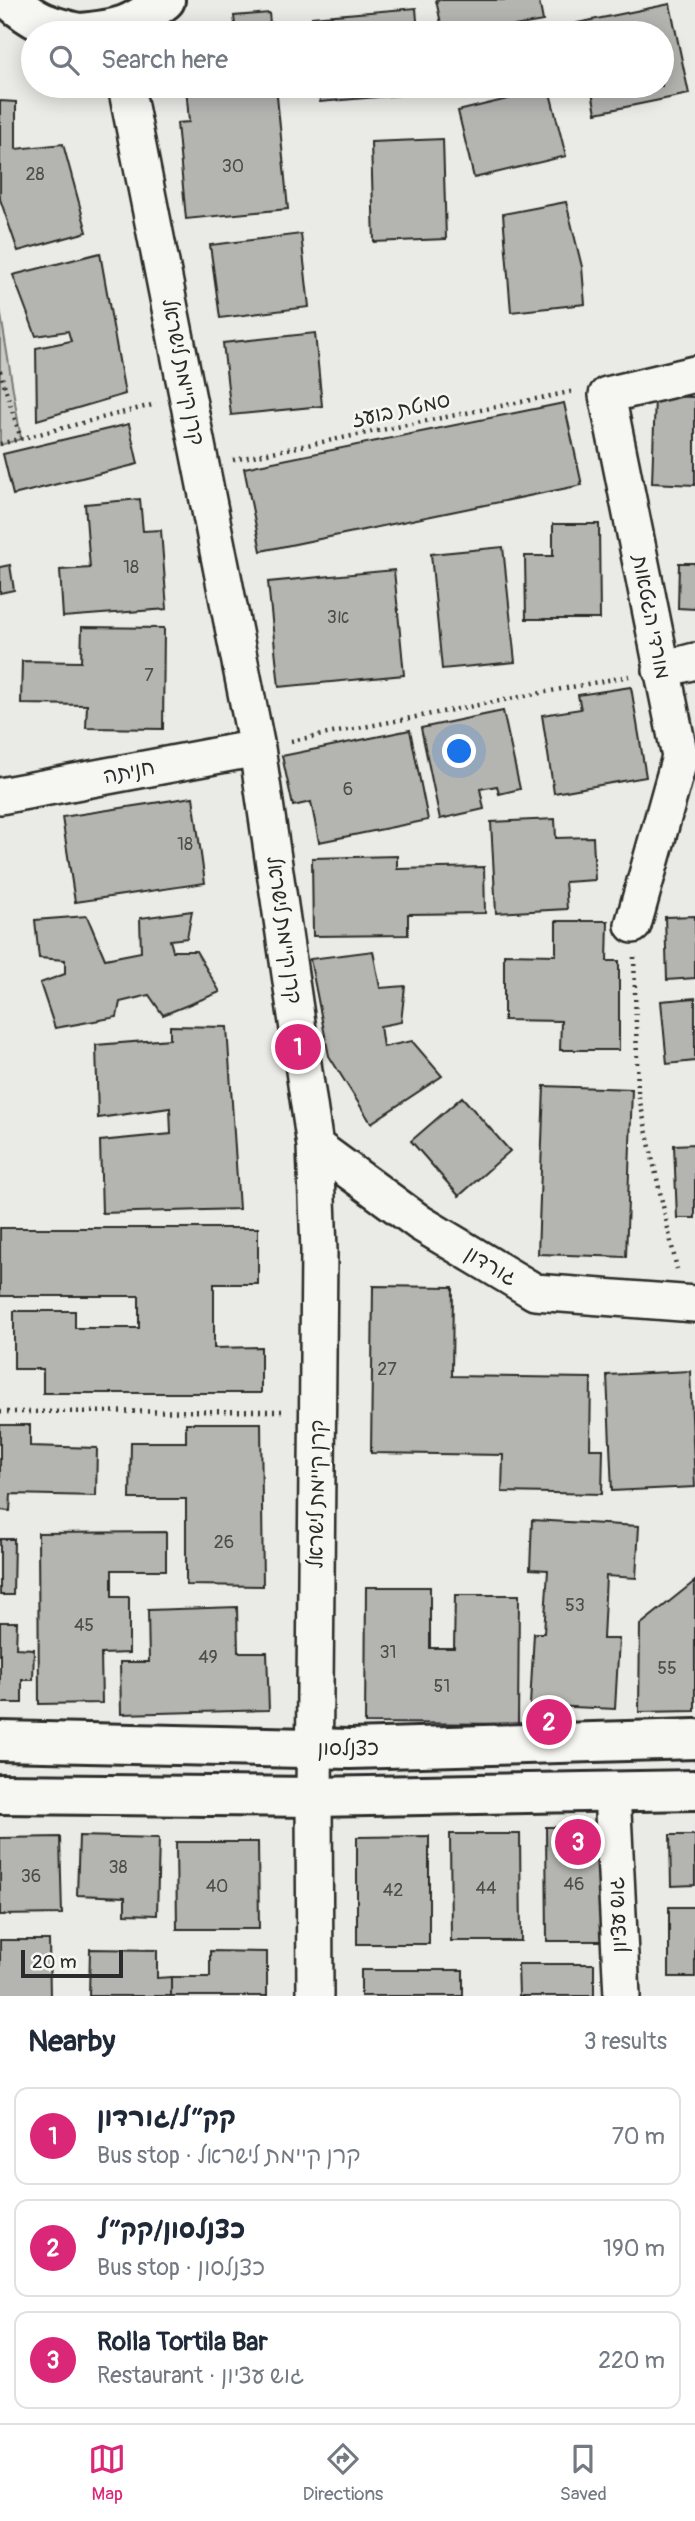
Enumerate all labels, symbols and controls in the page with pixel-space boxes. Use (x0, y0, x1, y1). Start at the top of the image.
search box (21, 21, 674, 98)
icon: search (45, 41, 83, 79)
text: Search here (101, 44, 228, 76)
house number: 30 (222, 155, 244, 178)
house number: 28 (25, 163, 45, 186)
street label: קרן קיימת לישראל (156, 296, 210, 448)
street label: סמטת בועז (349, 386, 453, 434)
street label: מורדי הגטאות (625, 551, 676, 681)
house number: 18 (123, 556, 139, 579)
house number: 3א (327, 606, 349, 629)
house number: 7 (144, 664, 154, 687)
your location (442, 734, 476, 768)
street label: חניתה (101, 754, 157, 790)
house number: 6 (343, 778, 353, 801)
house number: 18 (177, 833, 193, 856)
street label: קרן קיימת לישראל (260, 854, 308, 1006)
pin: 1 (275, 1021, 321, 1073)
street label: גורדון (460, 1240, 522, 1292)
house number: 27 (377, 1358, 397, 1381)
street label: קרן קיימת לישראל (302, 1419, 332, 1569)
house number: 26 (214, 1531, 234, 1554)
house number: 53 (565, 1594, 585, 1617)
house number: 45 (74, 1614, 94, 1637)
house number: 31 (379, 1641, 397, 1664)
house number: 49 (198, 1646, 218, 1669)
house number: 55 (657, 1657, 677, 1680)
house number: 51 (434, 1675, 450, 1698)
pin: 2 (526, 1696, 572, 1748)
street label: כצנלסון (317, 1735, 379, 1762)
pin: 3 (555, 1816, 601, 1868)
house number: 38 (108, 1856, 128, 1879)
house number: 36 (21, 1865, 41, 1888)
house number: 46 (564, 1873, 584, 1896)
house number: 40 (206, 1875, 228, 1898)
street label: גוש עציון (603, 1876, 633, 1954)
house number: 44 (476, 1877, 497, 1900)
house number: 42 (383, 1879, 403, 1902)
scale bar (21, 1947, 122, 1979)
text: 20 m (32, 1950, 77, 1974)
text: Nearby (28, 2023, 115, 2060)
text: 3 results (584, 2027, 667, 2056)
text: קק״ל/גורדון (97, 2102, 236, 2134)
text: 1 (49, 2122, 58, 2151)
text: 70 m (612, 2122, 665, 2151)
text: Bus stop · קרן קיימת לישראל (97, 2141, 361, 2170)
text: כצנלסון/קק״ל (97, 2214, 245, 2246)
text: 2 (47, 2234, 59, 2263)
text: 190 m (603, 2234, 665, 2263)
text: Bus stop · כצנלסון (97, 2253, 265, 2282)
text: Rolla Tortila Bar (97, 2326, 268, 2358)
text: 3 (47, 2346, 59, 2375)
text: 220 m (598, 2346, 665, 2375)
text: Restaurant · גוש עציון (97, 2361, 304, 2390)
tab: Map (88, 2440, 126, 2506)
tab: Directions (303, 2440, 383, 2506)
tab: Saved (560, 2440, 607, 2506)

